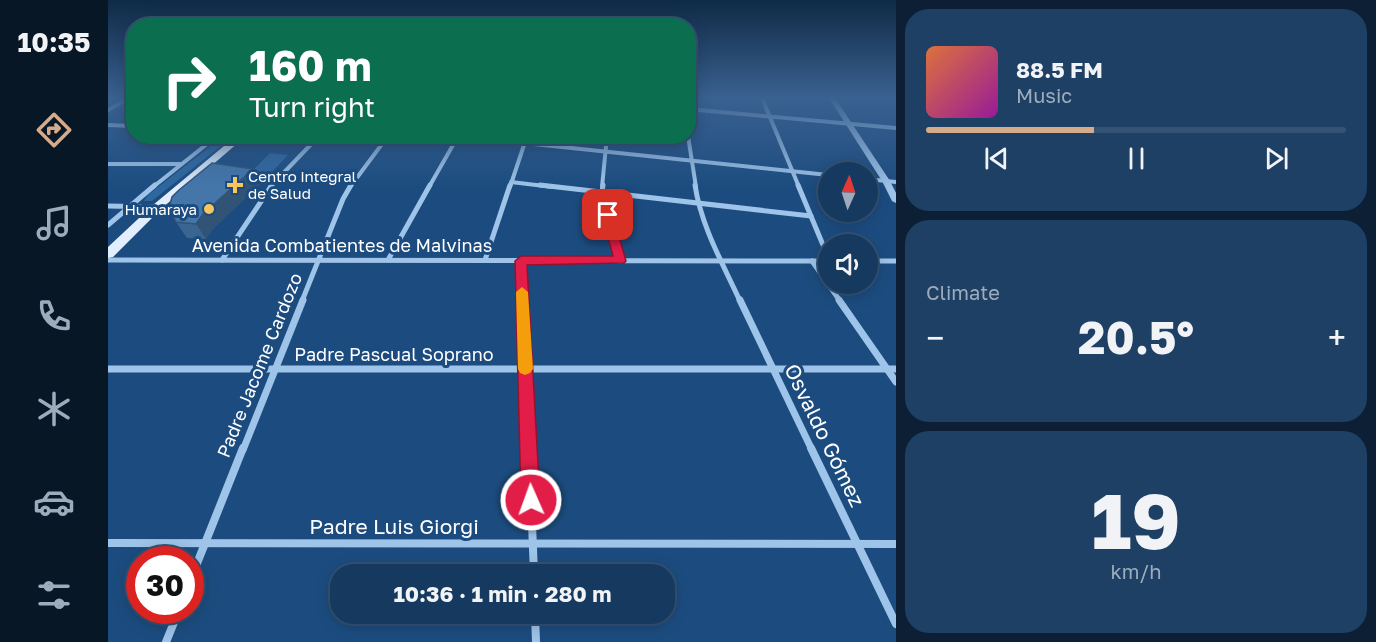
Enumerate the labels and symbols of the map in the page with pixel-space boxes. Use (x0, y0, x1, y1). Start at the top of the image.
north arrow (818, 162, 878, 222)
place label: Centro integral de Salud (248, 167, 357, 202)
marker: Centro integral de Salud (226, 176, 244, 194)
pin (582, 189, 633, 240)
place label: Humaraya (124, 200, 197, 218)
marker: Humaraya (202, 202, 216, 216)
street label: Avenida Combatientes de Malvinas (192, 234, 492, 256)
street label: Padre Jacome Cardozo (212, 269, 306, 461)
street label: Padre Pascual Soprano (294, 343, 494, 365)
street label: Osvaldo Gómez (779, 359, 871, 511)
position arrow (499, 468, 563, 532)
street label: Padre Luis Giorgi (309, 513, 479, 539)
speed limit sign: 30 (126, 546, 204, 624)

